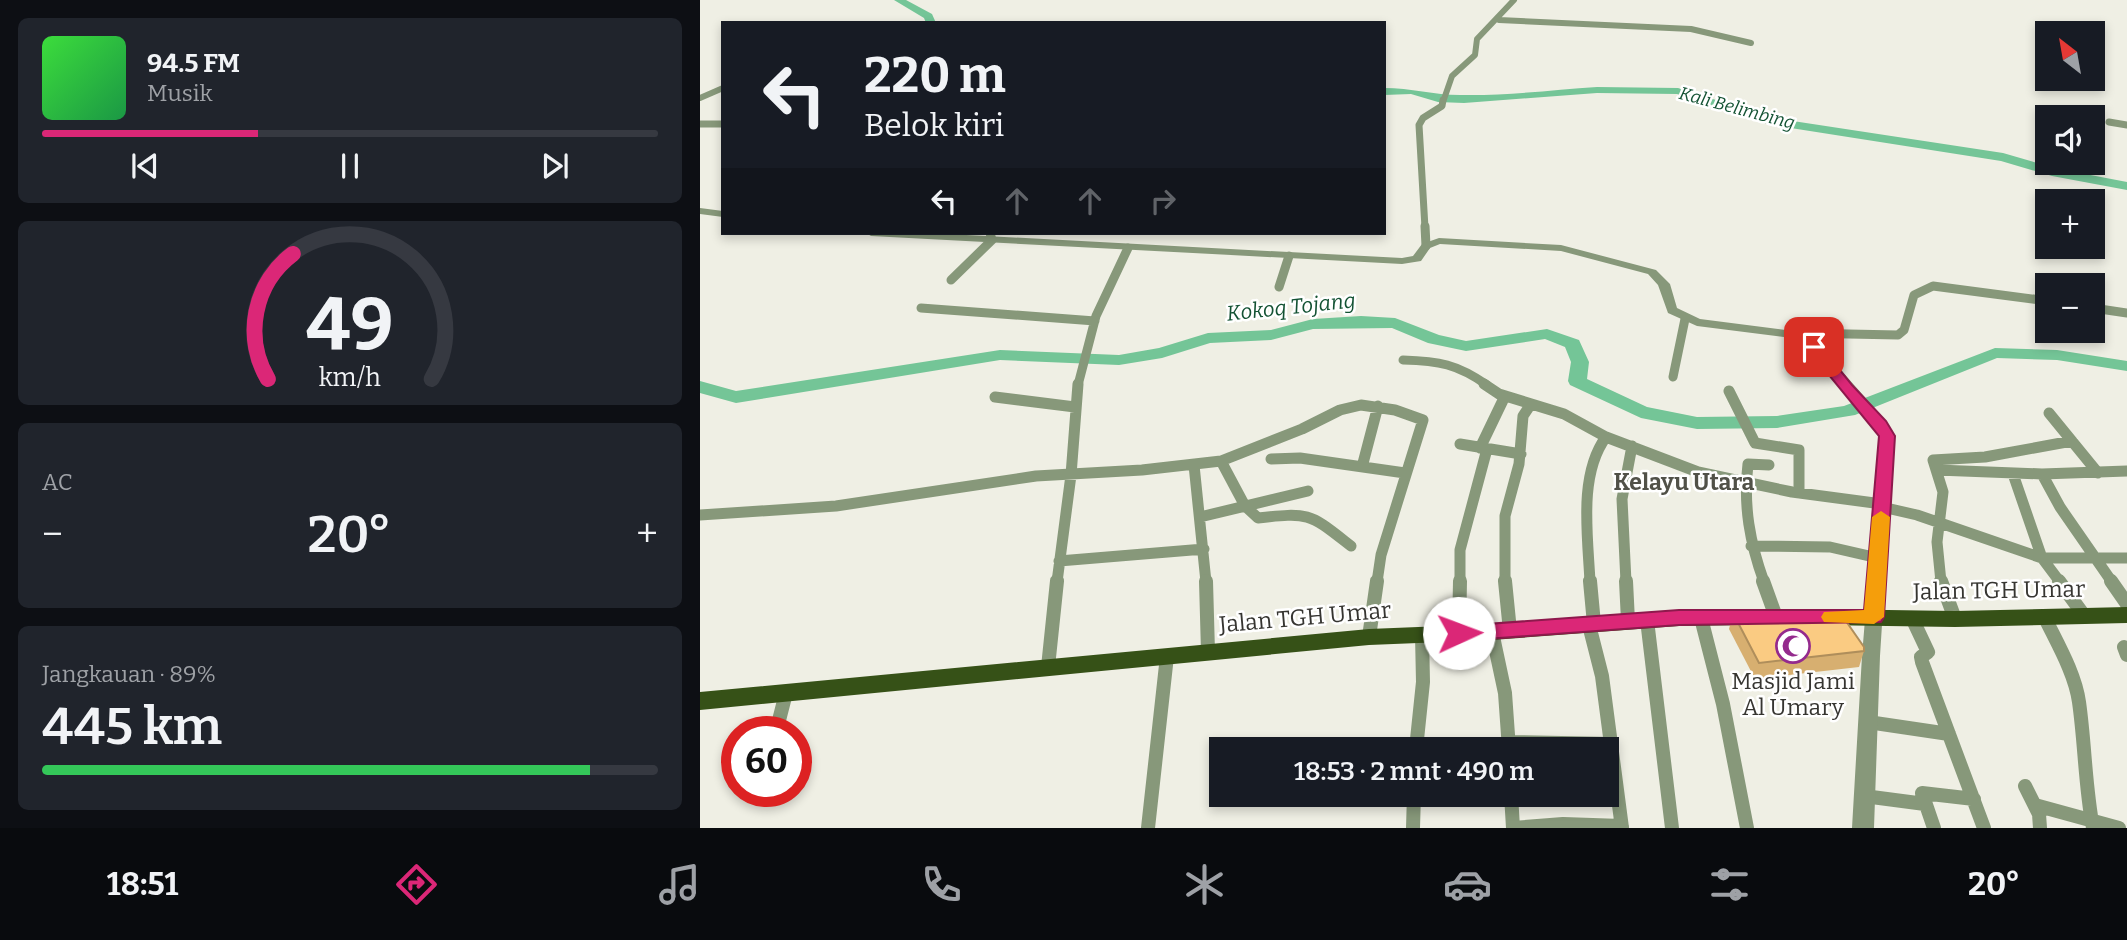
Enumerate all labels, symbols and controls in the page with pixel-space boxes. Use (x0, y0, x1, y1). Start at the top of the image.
north arrow (2035, 21, 2105, 91)
map controls (2035, 21, 2105, 343)
text: 220 m (864, 46, 1006, 105)
text: 94.5 FM (147, 48, 240, 79)
icon: left (749, 49, 840, 140)
text: Musik (147, 79, 213, 107)
water label: Kali Belimbing (1677, 82, 1797, 134)
button: sound (2035, 105, 2105, 175)
text: Belok kiri (864, 106, 1004, 144)
icon: previous (126, 147, 164, 185)
icon: pause (331, 147, 369, 185)
icon: next (536, 147, 574, 185)
icon: left (925, 182, 963, 220)
icon: ahead (998, 182, 1036, 220)
icon: ahead (1071, 182, 1109, 220)
icon: right (1144, 182, 1182, 220)
button: + (2035, 189, 2105, 259)
button: − (2035, 273, 2105, 343)
text: 49 (306, 281, 394, 368)
water label: Kokoq Tojang (1225, 287, 1357, 327)
pin (1784, 317, 1844, 377)
icon: arrive (1795, 328, 1833, 366)
text: km/h (319, 363, 381, 393)
text: AC (42, 468, 73, 496)
district label: Kelayu Utara (1614, 468, 1755, 496)
text: 20° (307, 503, 392, 566)
text: − (42, 511, 63, 557)
text: + (636, 511, 658, 557)
street label: Jalan TGH Umar (1912, 574, 2085, 606)
street label: Jalan TGH Umar (1217, 596, 1392, 639)
position arrow (1422, 596, 1496, 670)
mosque icon: Masjid Jami Al Umary (1774, 627, 1812, 665)
text: Jangkauan · 89% (42, 660, 216, 688)
place label: Masjid Jami Al Umary (1731, 667, 1855, 721)
text: 445 km (42, 695, 222, 758)
speed limit sign: 60 (721, 716, 812, 807)
text: 18:53 · 2 mnt · 490 m (1294, 756, 1534, 787)
icon: directions (392, 860, 441, 909)
icon: music (655, 860, 704, 909)
icon: phone (917, 860, 966, 909)
icon: climate (1180, 860, 1229, 909)
icon: car (1443, 860, 1492, 909)
icon: filters (1705, 860, 1754, 909)
text: 18:51 (107, 865, 178, 903)
text: 20° (1968, 865, 2020, 903)

